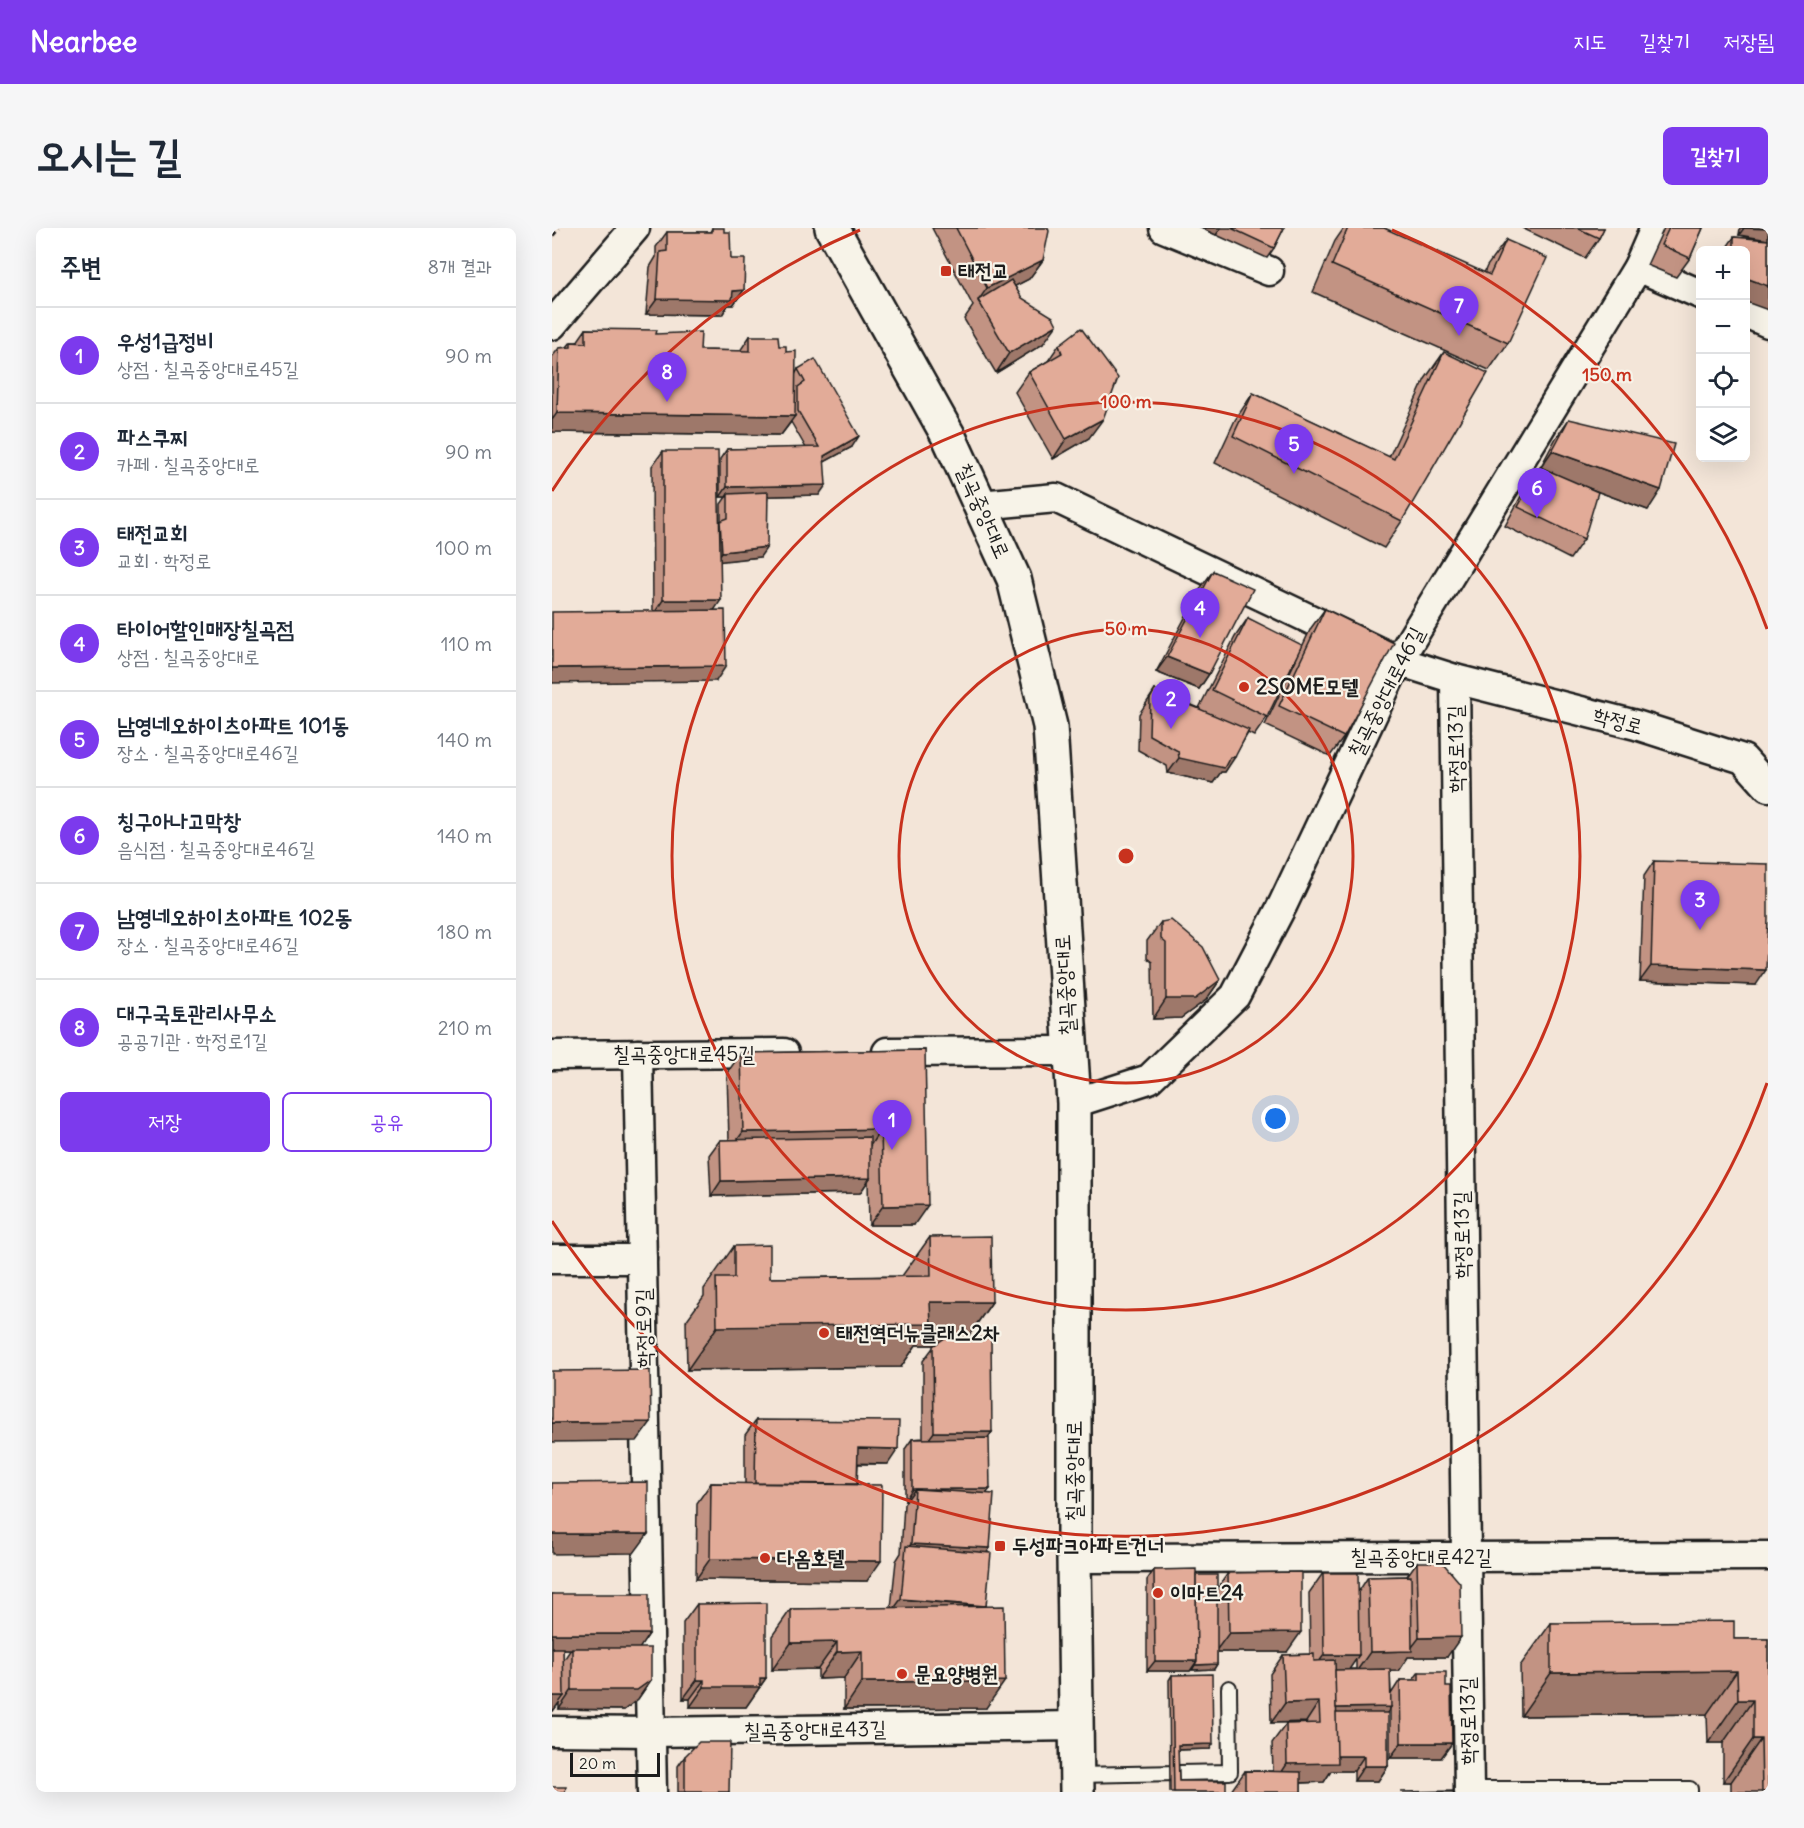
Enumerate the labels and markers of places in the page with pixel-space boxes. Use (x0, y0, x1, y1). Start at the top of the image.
place label: 태전교 (958, 257, 1009, 284)
marker: 태전교 (939, 264, 953, 278)
pin: 7 (1440, 286, 1478, 336)
pin: 8 (648, 352, 686, 402)
pin: 5 (1274, 424, 1314, 474)
pin: 6 (1518, 468, 1556, 518)
pin: 4 (1180, 588, 1220, 638)
place label: 2SOME모텔 (1256, 673, 1359, 700)
pin: 2 (1152, 680, 1190, 729)
marker: 2SOME모텔 (1237, 680, 1251, 694)
centre of rings (1116, 846, 1136, 866)
pin: 3 (1680, 880, 1720, 930)
pin: 1 (872, 1100, 912, 1150)
place label: 태전역더뉴클래스2차 (836, 1319, 1000, 1346)
marker: 태전역더뉴클래스2차 (817, 1326, 831, 1340)
place label: 두성파크아파트건너 (1012, 1532, 1164, 1559)
marker: 두성파크아파트건너 (993, 1539, 1007, 1553)
place label: 다옴호텔 (777, 1544, 845, 1571)
marker: 다옴호텔 (758, 1551, 772, 1565)
place label: 이마트24 (1170, 1579, 1244, 1606)
marker: 이마트24 (1151, 1586, 1165, 1600)
place label: 문요양병원 (914, 1660, 999, 1687)
marker: 문요양병원 (895, 1667, 909, 1681)

